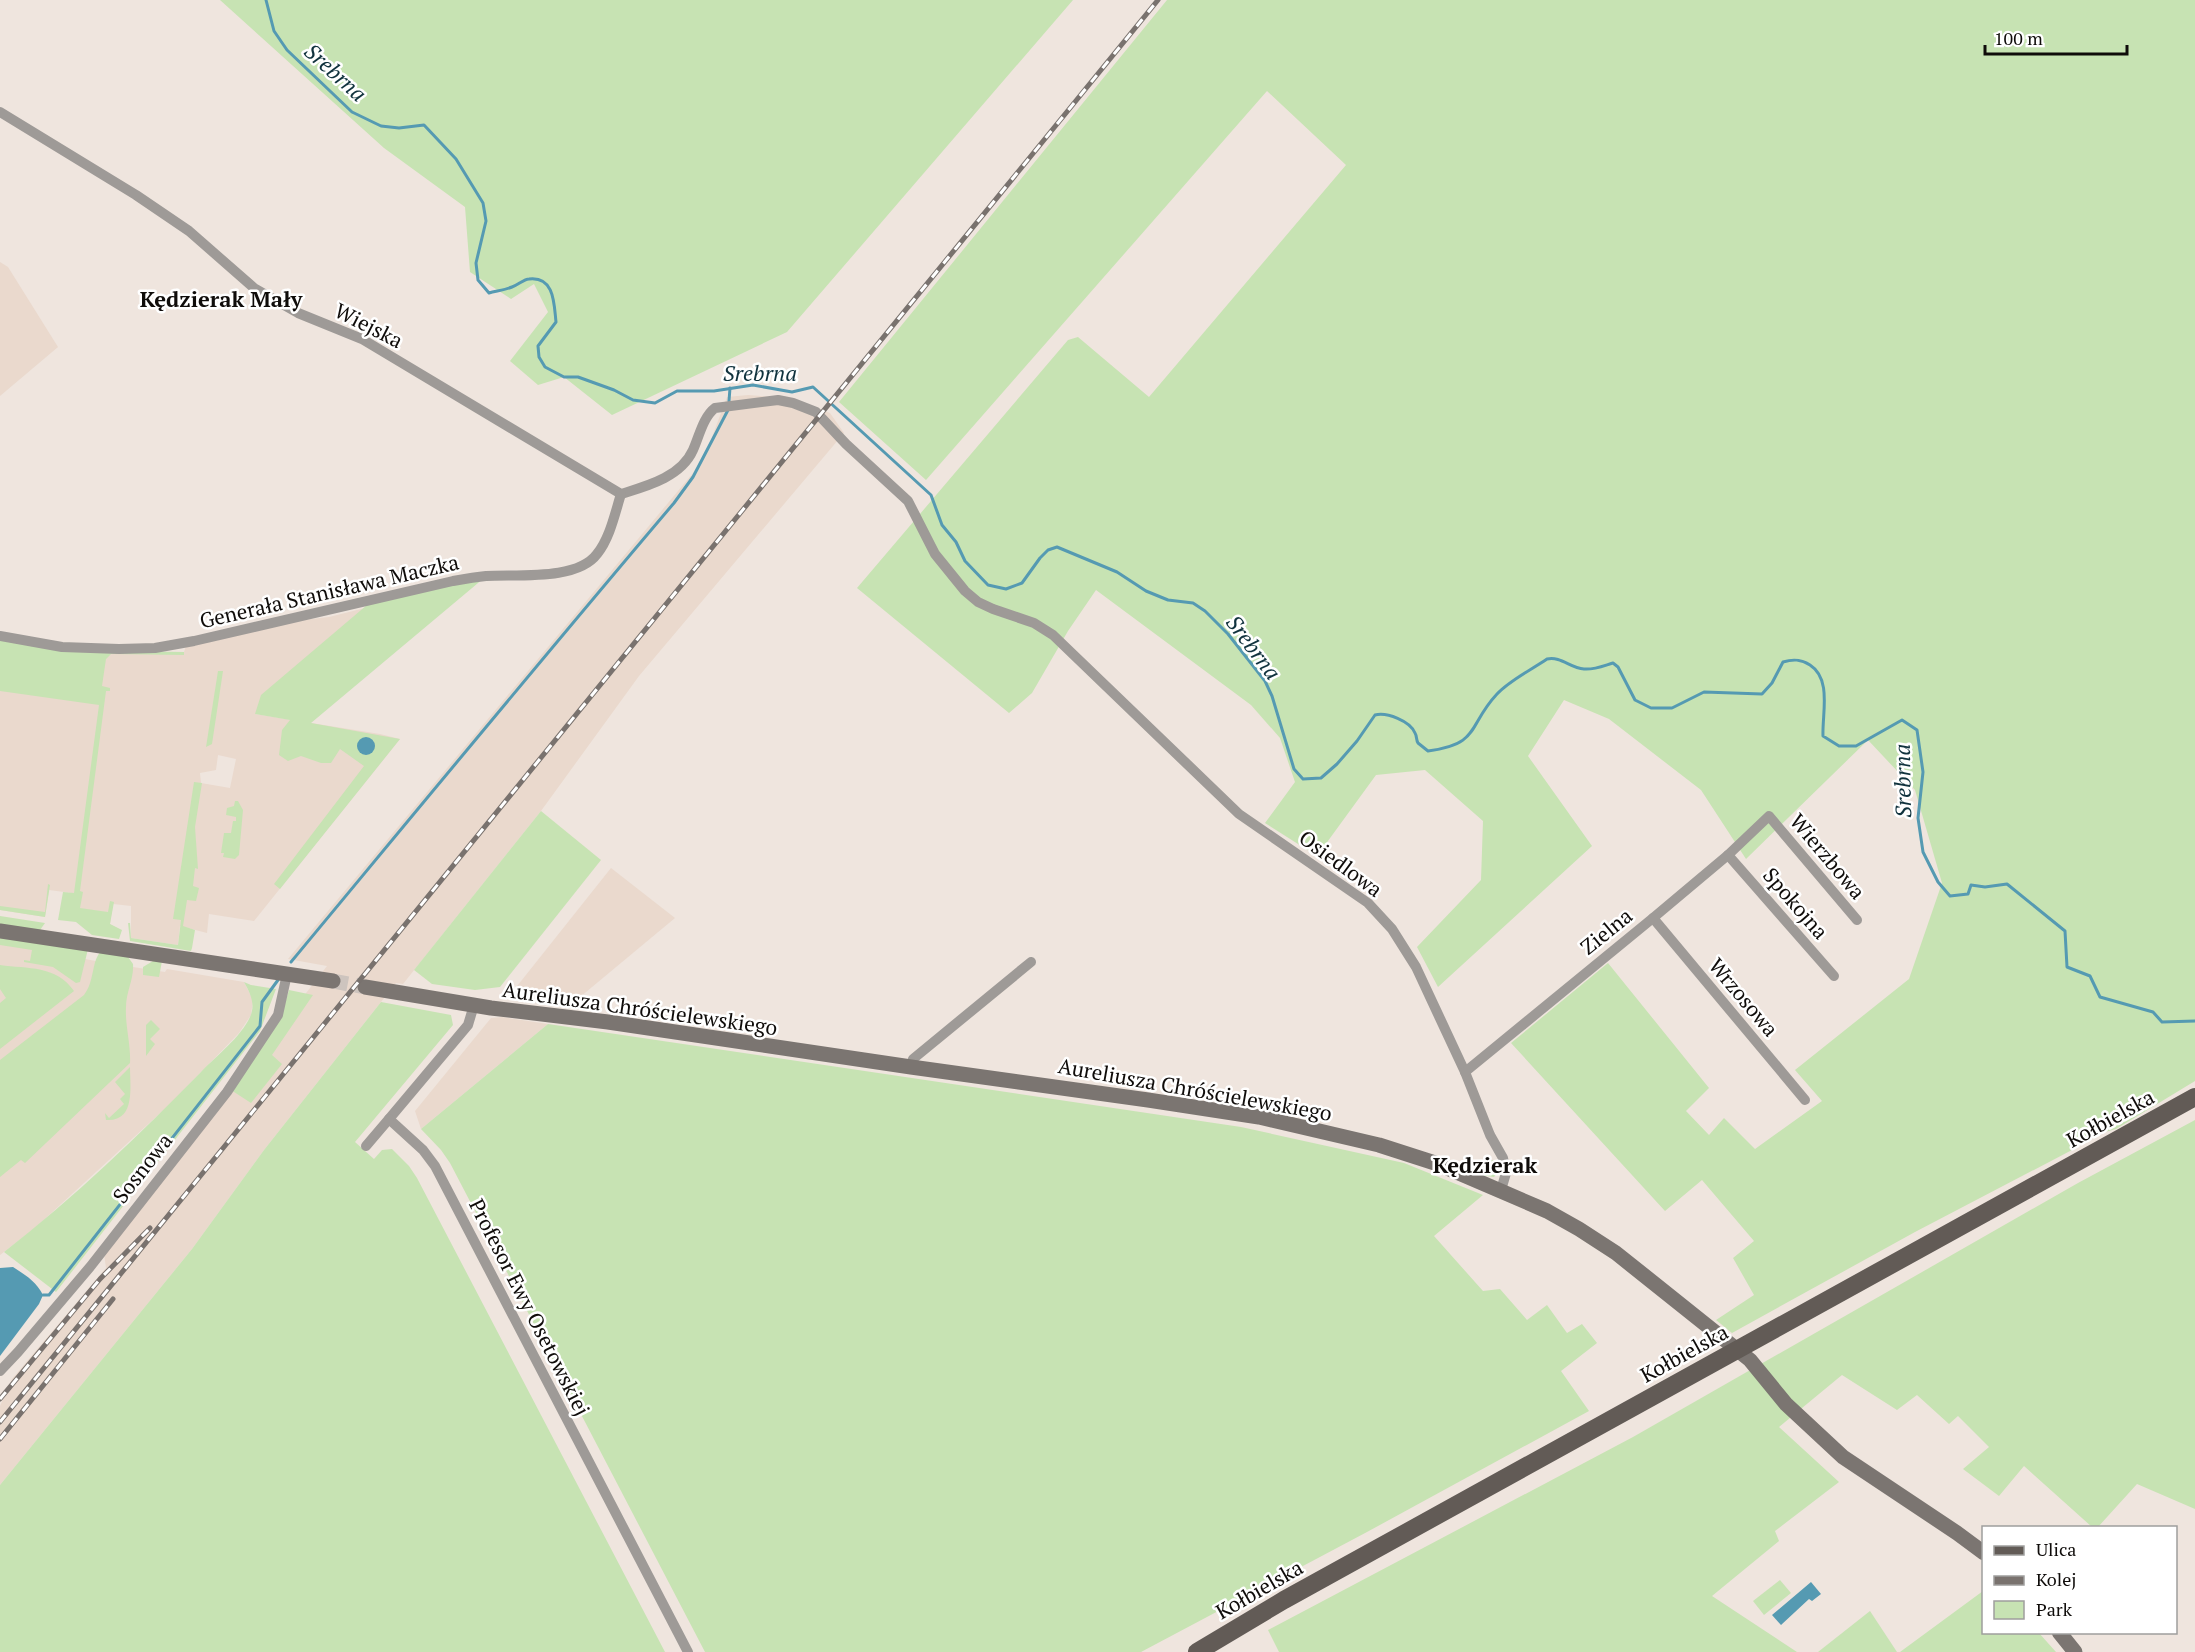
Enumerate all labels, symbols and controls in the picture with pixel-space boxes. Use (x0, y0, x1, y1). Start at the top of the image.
scale bar (1985, 18, 2128, 56)
text: 100 m (1994, 26, 2043, 50)
water label: Srebrna (299, 36, 373, 108)
district label: Kędzierak Mały (140, 284, 303, 313)
street label: Wiejska (330, 296, 408, 354)
water label: Srebrna (723, 358, 797, 387)
street label: Generała Stanisława Maczka (197, 547, 462, 634)
water label: Srebrna (1220, 609, 1288, 685)
water label: Srebrna (1887, 744, 1917, 818)
street label: Wierzbowa (1784, 807, 1872, 905)
street label: Osiedlowa (1294, 823, 1389, 903)
street label: Spokojna (1757, 861, 1835, 945)
street label: Zielna (1574, 901, 1638, 960)
street label: Wrzosowa (1703, 952, 1785, 1042)
street label: Aureliusza Chróścielewskiego (501, 975, 779, 1041)
street label: Aureliusza Chróścielewskiego (1056, 1051, 1334, 1127)
street label: Kołbielska (2061, 1082, 2159, 1154)
street label: Sosnowa (106, 1127, 178, 1209)
district label: Kędzierak (1433, 1150, 1538, 1179)
street label: Profesor Ewy Osetowskiej (463, 1194, 597, 1420)
street label: Kołbielska (1635, 1317, 1733, 1389)
legend (1982, 1526, 2177, 1634)
text: Ulica (2036, 1537, 2076, 1561)
street label: Kołbielska (1210, 1553, 1308, 1625)
text: Kolej (2036, 1567, 2076, 1591)
text: Park (2036, 1597, 2073, 1621)

